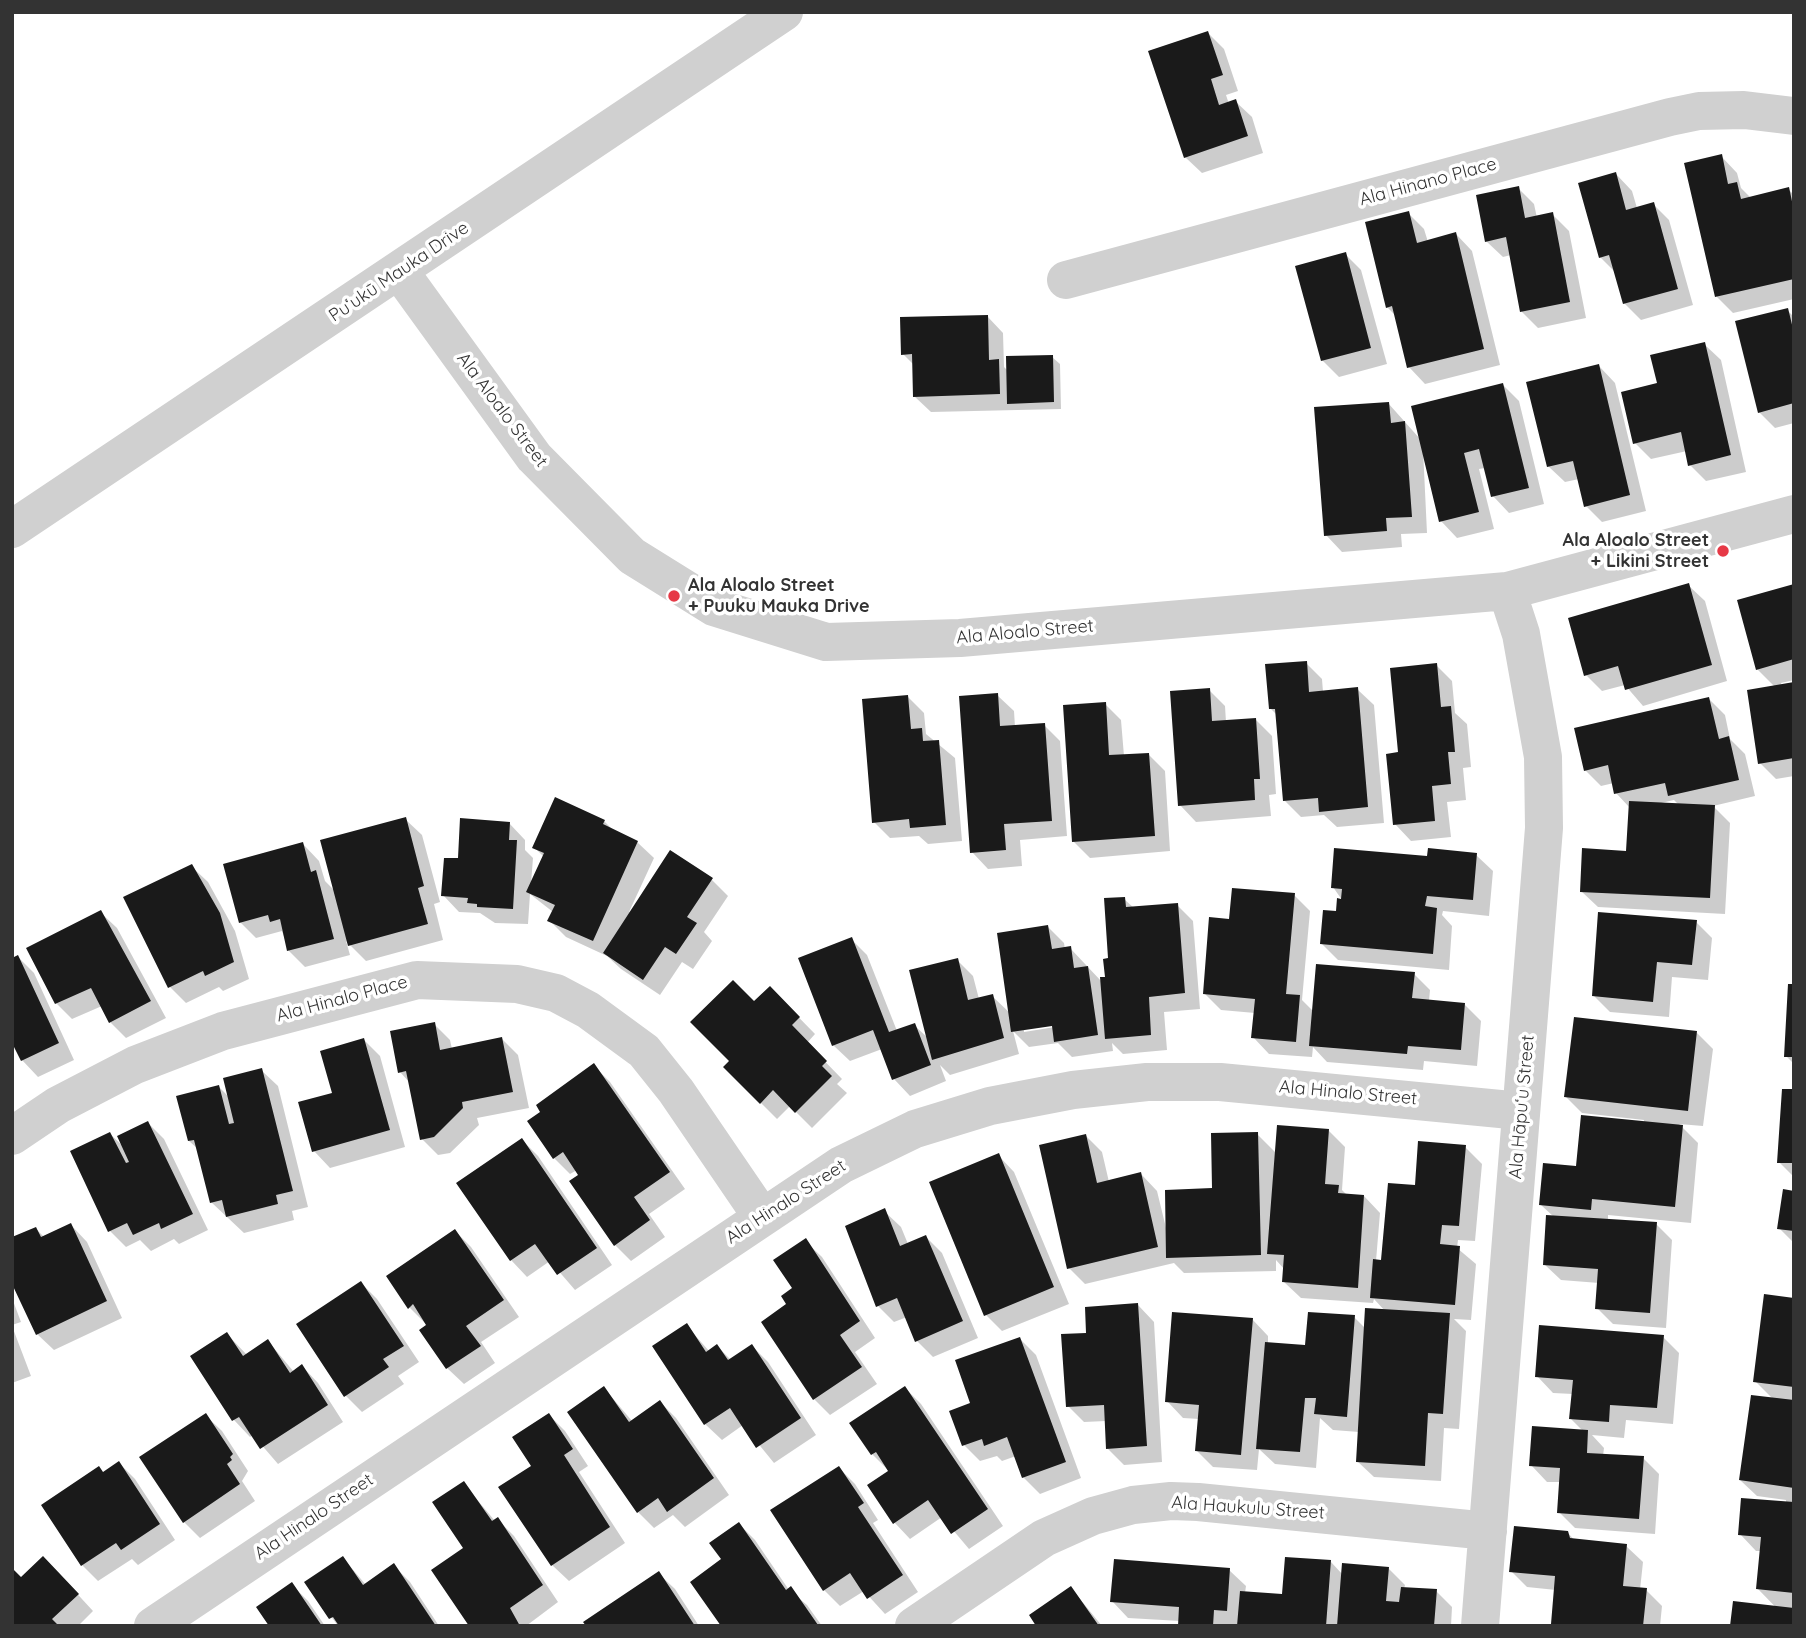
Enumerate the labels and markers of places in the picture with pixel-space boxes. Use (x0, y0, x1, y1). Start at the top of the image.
place label: Ala Aloalo Street + Likini Street (1562, 530, 1709, 572)
marker: Ala Aloalo Street + Likini Street (1715, 543, 1731, 559)
place label: Ala Aloalo Street + Puuku Mauka Drive (688, 575, 870, 618)
marker: Ala Aloalo Street + Puuku Mauka Drive (666, 588, 682, 604)

